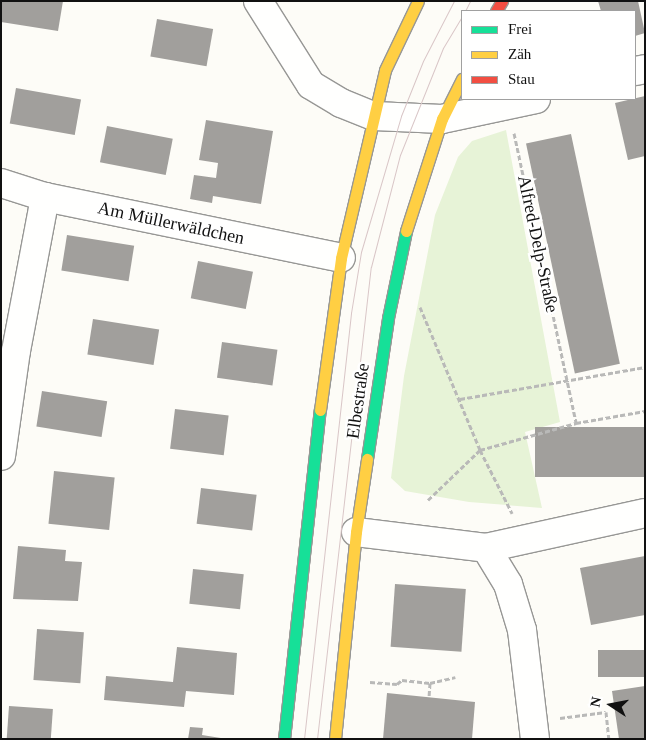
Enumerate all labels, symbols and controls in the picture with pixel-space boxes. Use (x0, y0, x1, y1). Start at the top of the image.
legend (461, 10, 636, 100)
text: Frei (508, 21, 532, 37)
text: Zäh (508, 46, 531, 62)
text: Stau (508, 71, 535, 87)
street label: Alfred-Delp-Straße (513, 173, 563, 315)
street label: Am Müllerwäldchen (96, 197, 246, 249)
street label: Elbestraße (342, 362, 374, 440)
north arrow (586, 680, 636, 730)
text: N (587, 696, 604, 708)

